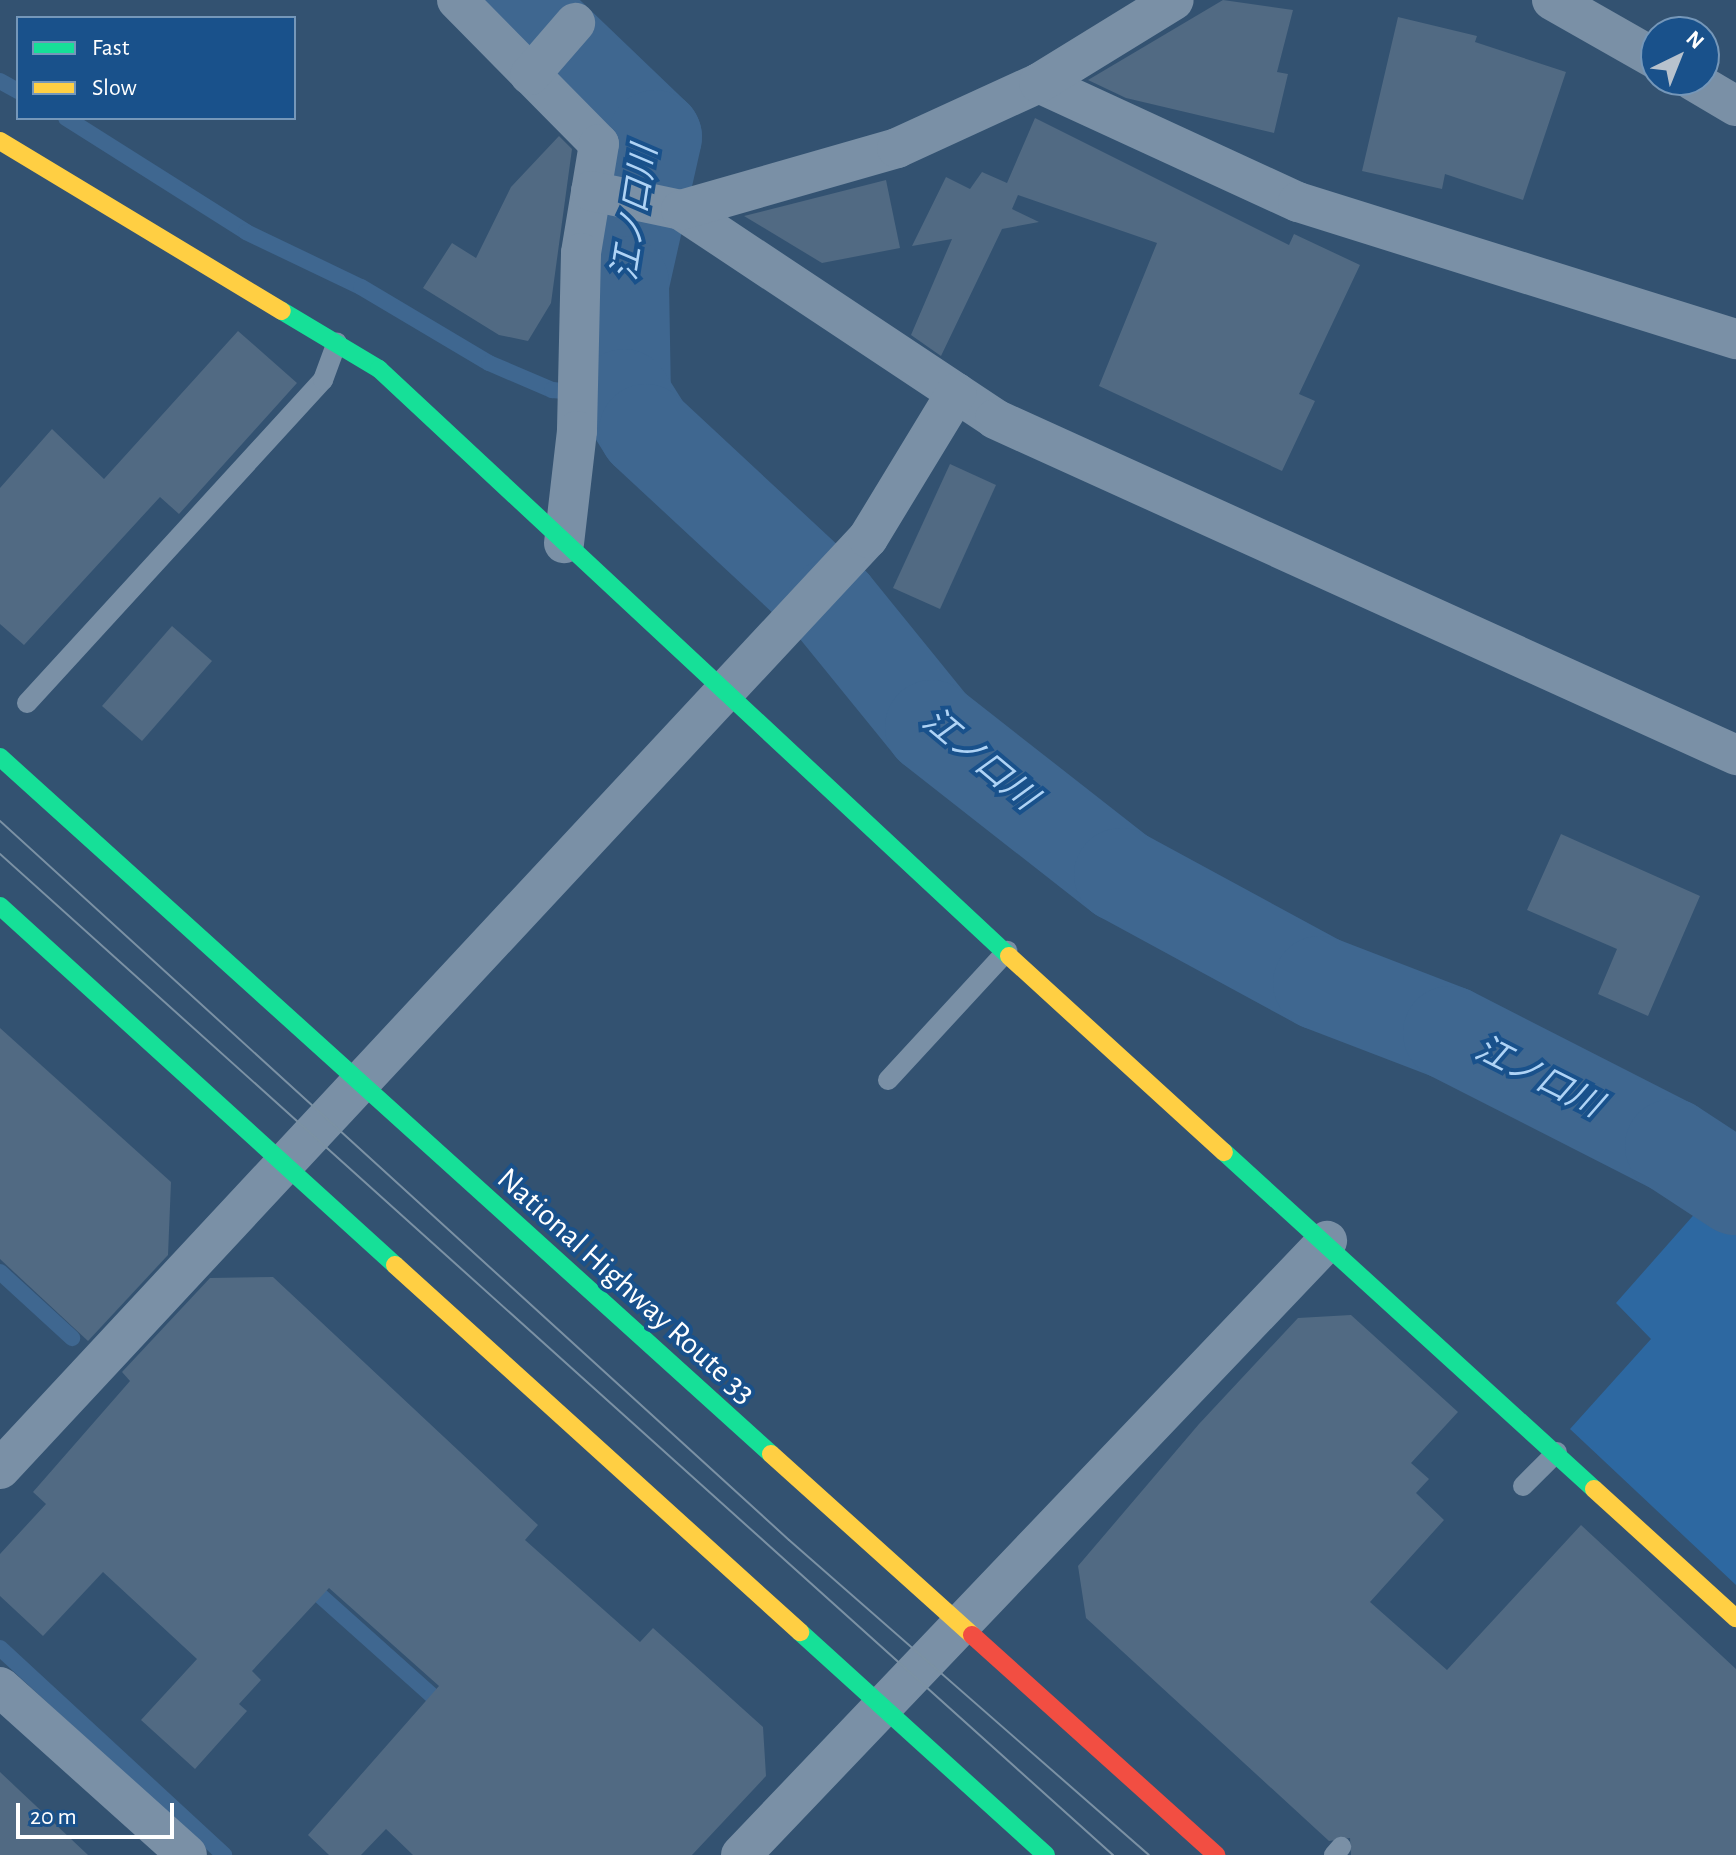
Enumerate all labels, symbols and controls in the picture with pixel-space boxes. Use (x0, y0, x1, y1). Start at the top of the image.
legend (16, 16, 296, 120)
north arrow (1640, 16, 1720, 96)
text: N (1682, 27, 1708, 53)
text: Fast (92, 36, 129, 60)
text: Slow (92, 76, 137, 100)
water label: 江ノ口川 (605, 143, 667, 283)
water label: 江ノ口川 (914, 701, 1044, 819)
water label: 江ノ口川 (1468, 1029, 1608, 1127)
street label: National Highway Route 33 (489, 1160, 763, 1412)
scale bar (20, 1787, 178, 1837)
text: 20 m (30, 1805, 77, 1829)

